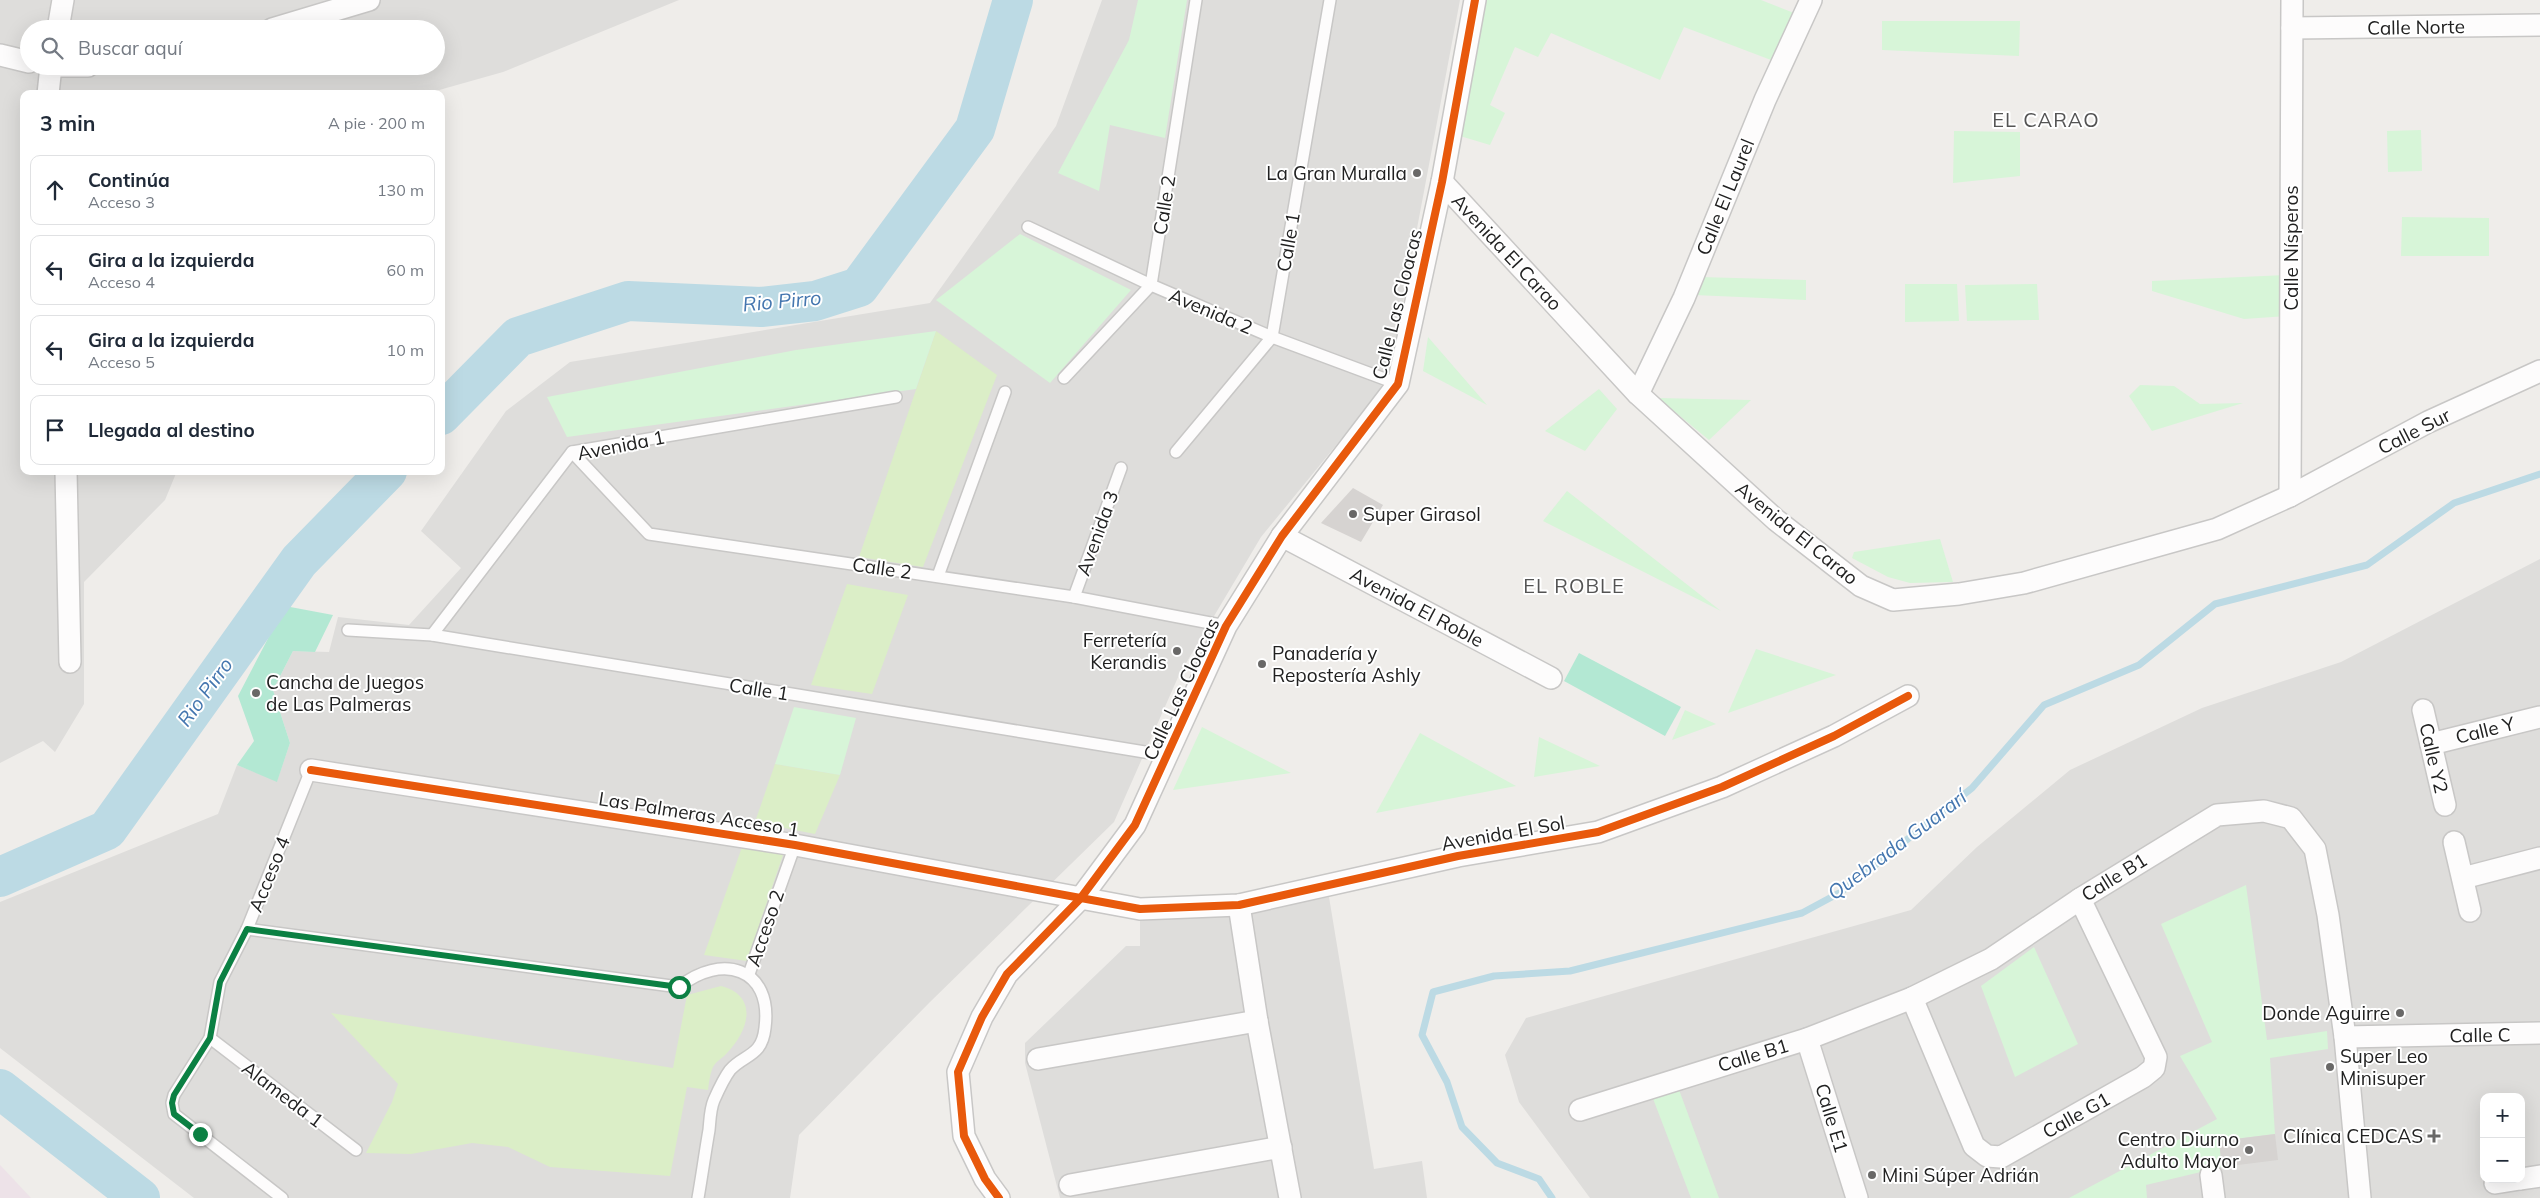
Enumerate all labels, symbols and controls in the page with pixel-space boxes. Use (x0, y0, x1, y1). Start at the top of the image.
street label: Calle Norte (2367, 14, 2465, 40)
search box (20, 20, 445, 75)
icon: search (38, 34, 66, 62)
text: Buscar aquí (78, 36, 182, 60)
district label: EL CARAO (1992, 107, 2100, 132)
text: 3 min (40, 110, 95, 136)
text: A pie · 200 m (328, 113, 425, 133)
street label: Calle El Laurel (1691, 135, 1759, 259)
place label: La Gran Muralla (1266, 161, 1407, 185)
marker: La Gran Muralla (1411, 167, 1423, 179)
text: Continúa (88, 168, 170, 192)
street label: Calle 2 (1147, 174, 1181, 236)
icon: ahead (41, 176, 69, 204)
text: 130 m (377, 180, 424, 200)
street label: Calle Nísperos (2279, 185, 2303, 311)
street label: Avenida El Carao (1447, 189, 1567, 315)
text: Acceso 3 (88, 192, 155, 212)
street label: Calle 1 (1271, 210, 1305, 274)
street label: Calle Las Cloacas (1367, 226, 1427, 382)
text: Gira a la izquierda (88, 248, 254, 272)
icon: left (41, 256, 69, 284)
text: 60 m (387, 260, 424, 280)
text: Acceso 4 (88, 272, 155, 292)
street label: Avenida 2 (1166, 283, 1256, 339)
water label: Rio Pirro (742, 285, 822, 316)
text: Gira a la izquierda (88, 328, 254, 352)
icon: left (41, 336, 69, 364)
text: 10 m (387, 340, 424, 360)
text: Acceso 5 (88, 352, 155, 372)
street label: Calle Sur (2374, 403, 2454, 459)
icon: arrive (41, 416, 69, 444)
text: Llegada al destino (88, 418, 255, 442)
street label: Avenida 1 (575, 425, 667, 465)
street label: Avenida El Carao (1731, 476, 1863, 590)
street label: Avenida 3 (1071, 487, 1123, 579)
place label: Super Girasol (1363, 502, 1481, 526)
marker: Super Girasol (1347, 508, 1359, 520)
street label: Calle 2 (851, 552, 913, 584)
street label: Avenida El Roble (1346, 562, 1488, 652)
district label: EL ROBLE (1523, 573, 1625, 598)
street label: Calle Las Cloacas (1137, 614, 1225, 764)
place label: Ferretería Kerandis (1083, 628, 1167, 674)
place label: Panadería y Repostería Ashly (1272, 641, 1421, 687)
marker: Ferretería Kerandis (1171, 645, 1183, 657)
water label: Rio Pirro (171, 652, 238, 731)
marker: Panadería y Repostería Ashly (1256, 658, 1268, 670)
place label: Cancha de Juegos de Las Palmeras (266, 670, 424, 716)
street label: Calle 1 (728, 672, 790, 706)
marker: Cancha de Juegos de Las Palmeras (250, 687, 262, 699)
street label: Calle Y (2453, 711, 2517, 749)
street label: Calle Y2 (2414, 721, 2454, 795)
water label: Quebrada Guararí (1822, 782, 1974, 905)
street label: Las Palmeras Acceso 1 (597, 786, 801, 842)
street label: Avenida El Sol (1439, 810, 1567, 856)
street label: Acceso 4 (243, 833, 295, 915)
street label: Calle B1 (2077, 848, 2151, 906)
street label: Acceso 2 (741, 887, 789, 969)
route start (668, 976, 691, 999)
place label: Donde Aguirre (2262, 1001, 2390, 1025)
marker: Donde Aguirre (2394, 1007, 2406, 1019)
street label: Calle C (2449, 1022, 2511, 1048)
street label: Calle B1 (1715, 1033, 1791, 1077)
place label: Super Leo Minisuper (2340, 1044, 2428, 1090)
street label: Alameda 1 (237, 1056, 329, 1132)
marker: Super Leo Minisuper (2324, 1061, 2336, 1073)
street label: Calle E1 (1810, 1081, 1854, 1155)
street label: Calle G1 (2038, 1087, 2114, 1143)
map controls (2480, 1093, 2525, 1183)
button: + (2480, 1093, 2525, 1138)
route end (189, 1123, 212, 1146)
place label: Clínica CEDCAS (2283, 1124, 2423, 1148)
place label: Centro Diurno Adulto Mayor (2117, 1127, 2239, 1173)
marker: Clínica CEDCAS (2427, 1129, 2441, 1143)
button: − (2480, 1138, 2525, 1183)
marker: Centro Diurno Adulto Mayor (2243, 1144, 2255, 1156)
place label: Mini Súper Adrián (1882, 1163, 2039, 1187)
marker: Mini Súper Adrián (1866, 1169, 1878, 1181)

